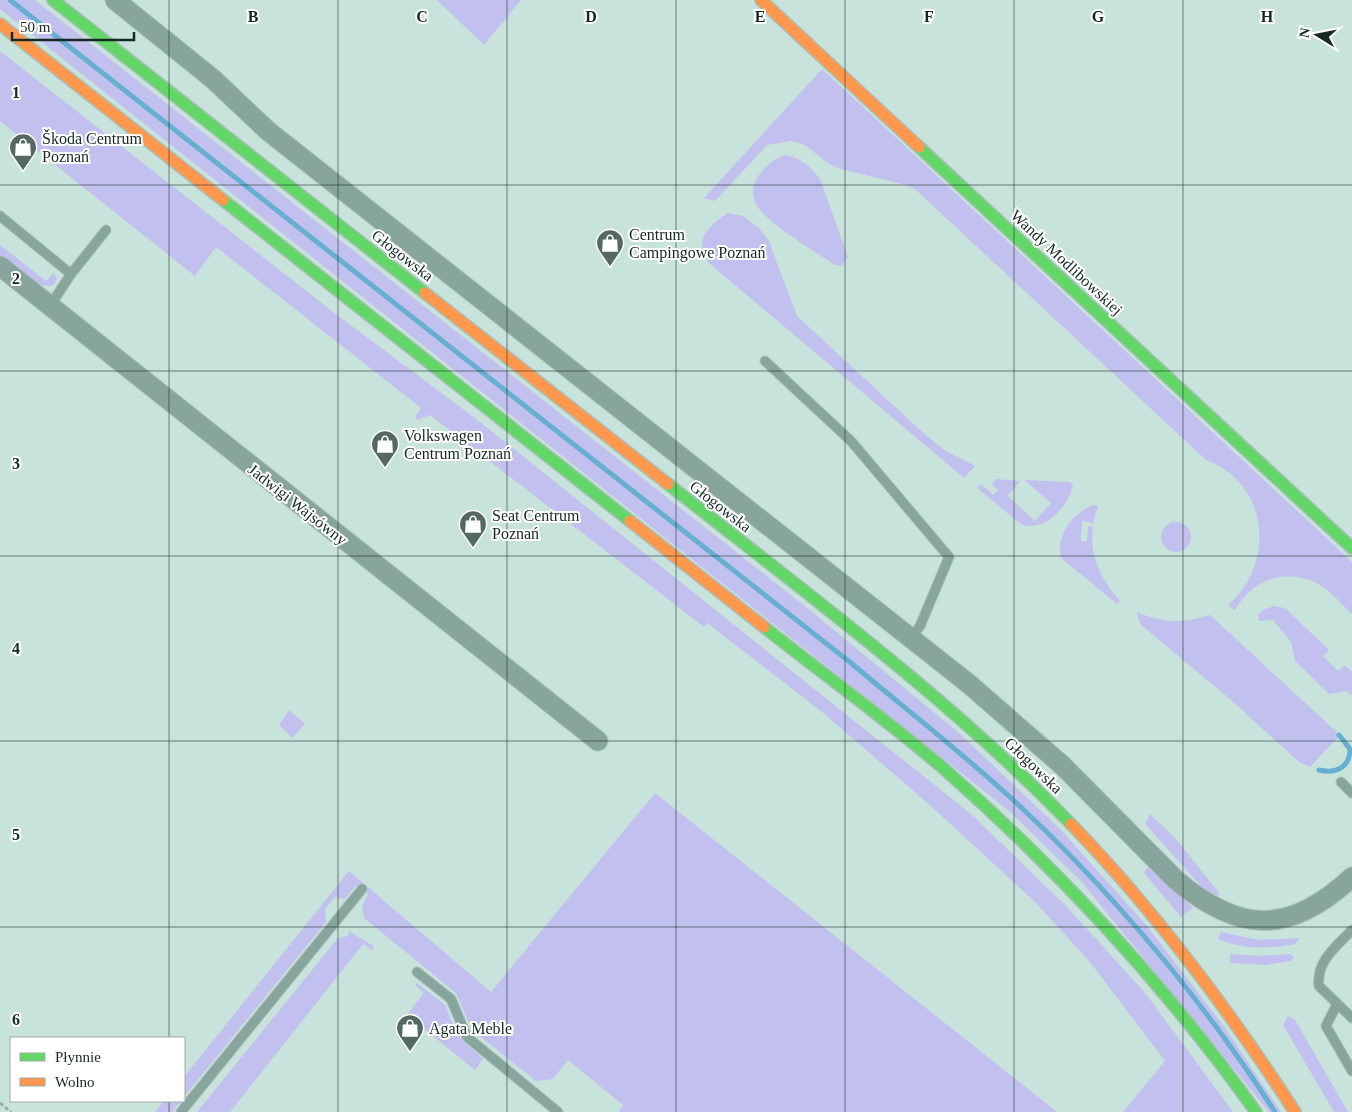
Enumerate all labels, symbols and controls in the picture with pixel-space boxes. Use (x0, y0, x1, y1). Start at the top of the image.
text: B (248, 8, 259, 25)
text: C (416, 8, 428, 25)
text: D (585, 8, 597, 25)
text: E (755, 8, 765, 25)
text: F (924, 8, 934, 25)
text: G (1092, 8, 1105, 25)
text: H (1261, 8, 1274, 25)
scale bar (12, 10, 135, 42)
north arrow (1292, 10, 1342, 60)
text: 50 m (20, 19, 51, 35)
text: N (1296, 27, 1313, 39)
text: 1 (12, 84, 20, 101)
place label: Škoda Centrum Poznań (42, 129, 143, 165)
shop icon: Škoda Centrum Poznań (8, 132, 38, 171)
street label: Wandy Modlibowskiej (1007, 206, 1126, 319)
street label: Głogowska (368, 226, 437, 285)
place label: Centrum Campingowe Poznań (629, 226, 765, 262)
shop icon: Centrum Campingowe Poznań (595, 228, 625, 267)
text: 2 (12, 270, 20, 287)
place label: Volkswagen Centrum Poznań (404, 427, 511, 462)
shop icon: Volkswagen Centrum Poznań (370, 429, 400, 468)
text: 3 (12, 455, 20, 472)
street label: Jadwigi Wajsówny (244, 461, 350, 549)
street label: Głogowska (686, 477, 755, 536)
place label: Seat Centrum Poznań (492, 507, 580, 542)
shop icon: Seat Centrum Poznań (458, 509, 488, 548)
text: 4 (12, 640, 20, 657)
street label: Głogowska (1001, 734, 1066, 798)
text: 5 (12, 826, 20, 843)
text: 6 (12, 1011, 20, 1028)
shop icon: Agata Meble (395, 1013, 425, 1052)
place label: Agata Meble (429, 1020, 512, 1038)
legend (10, 1037, 185, 1102)
text: Płynnie (55, 1049, 101, 1065)
text: Wolno (55, 1074, 95, 1090)

